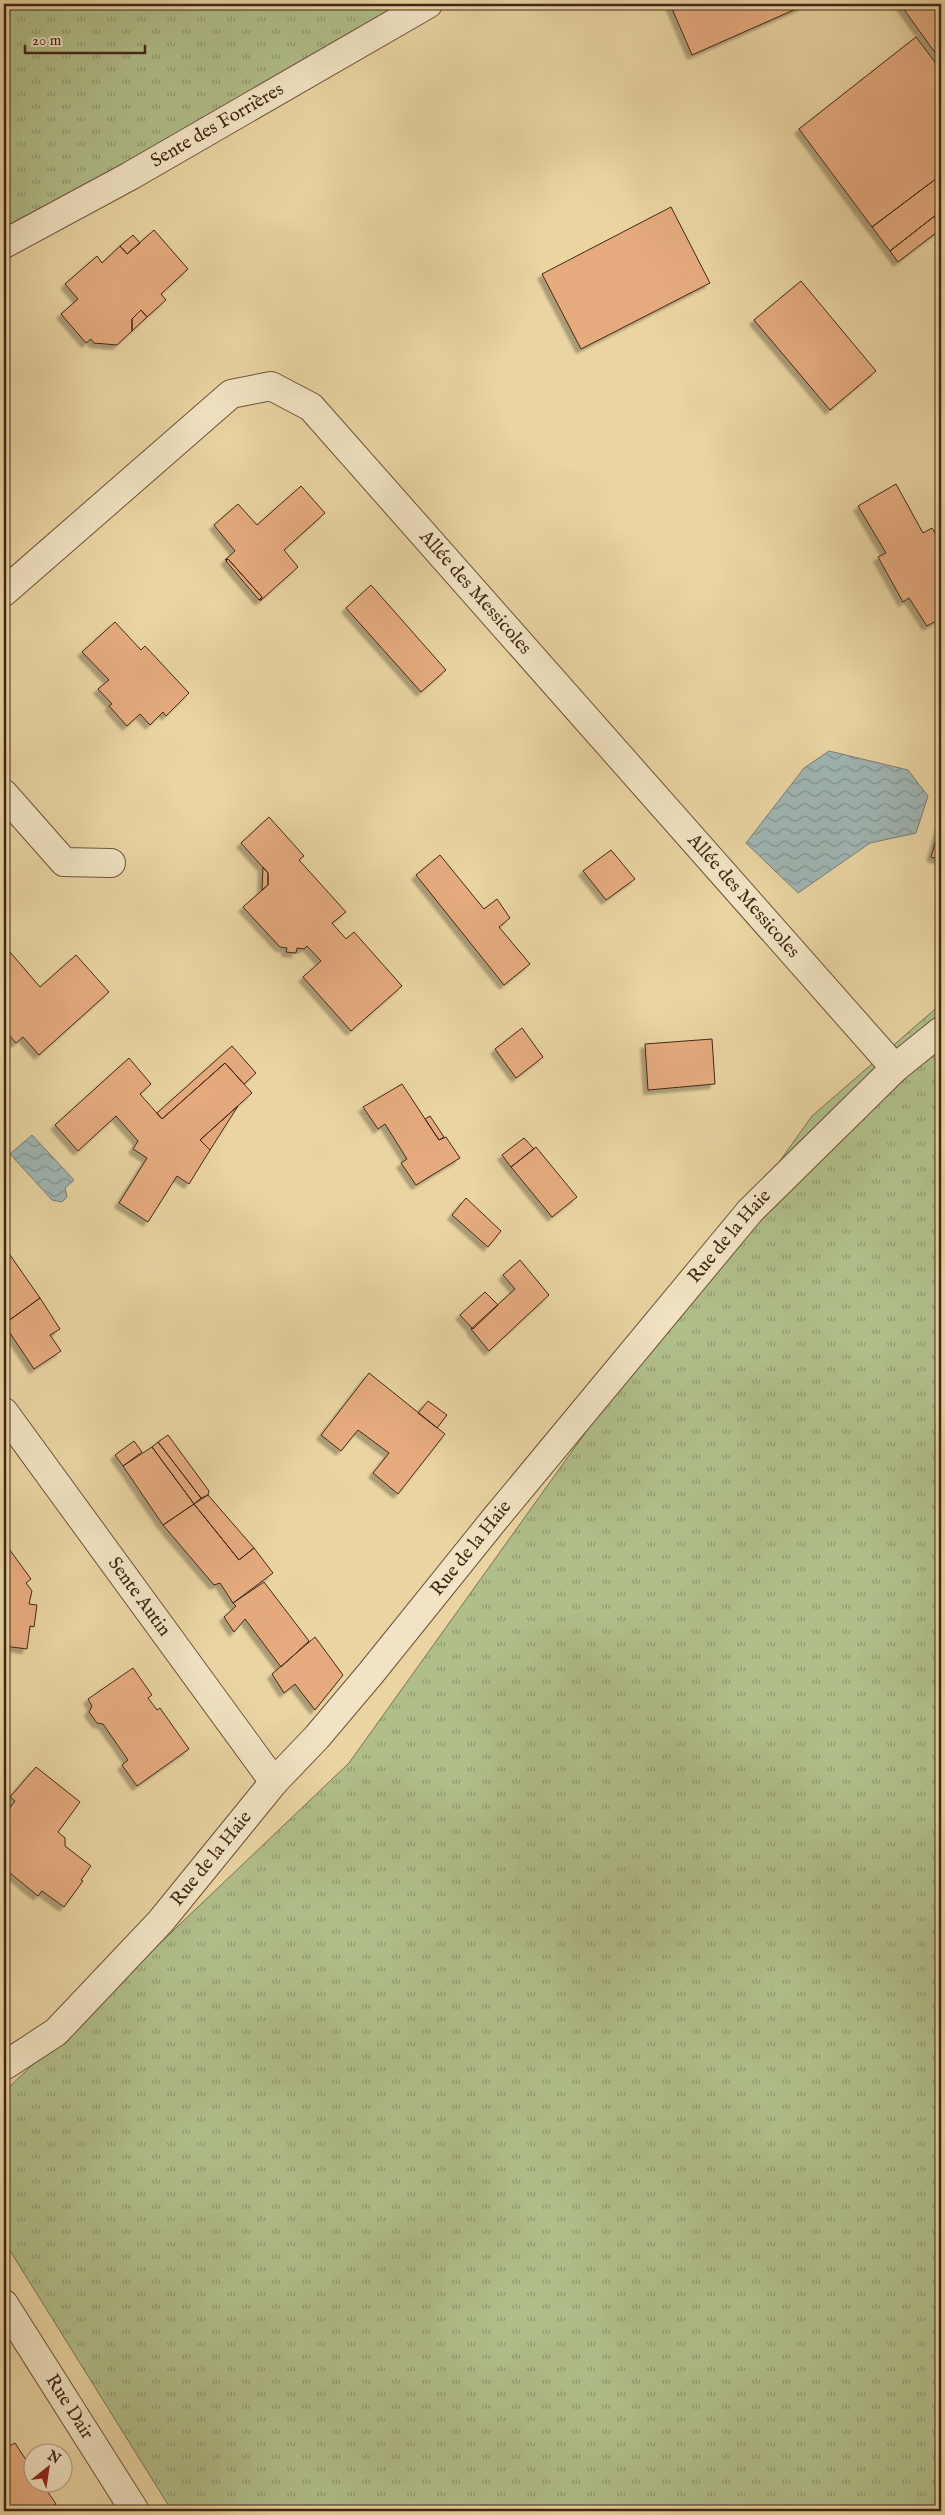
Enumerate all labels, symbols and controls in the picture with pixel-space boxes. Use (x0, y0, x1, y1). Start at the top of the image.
scale bar (25, 22, 145, 54)
text: 20 m (32, 31, 62, 50)
street label: Sente des Forrières (146, 78, 288, 173)
street label: Allée des Messicoles (413, 525, 536, 660)
street label: Allée des Messicoles (681, 828, 805, 963)
street label: Rue de la Haie (683, 1184, 777, 1288)
street label: Rue de la Haie (426, 1495, 517, 1601)
street label: Sente Autin (102, 1553, 176, 1641)
street label: Rue de la Haie (166, 1806, 258, 1911)
street label: Rue Dair (40, 2370, 99, 2444)
north arrow (22, 2442, 72, 2492)
text: N (43, 2446, 64, 2468)

